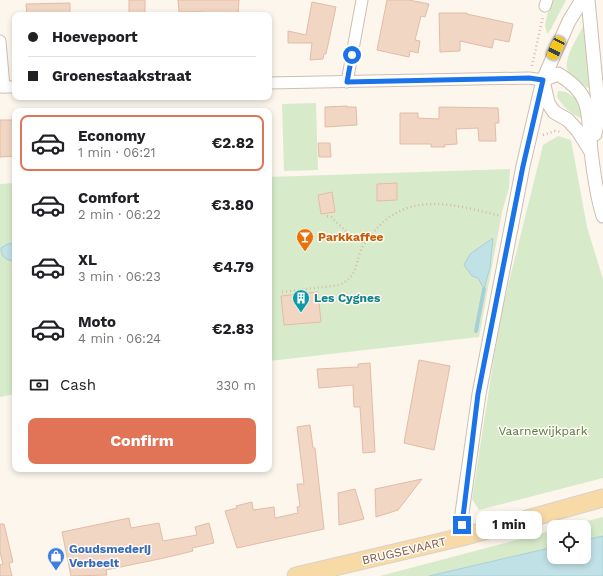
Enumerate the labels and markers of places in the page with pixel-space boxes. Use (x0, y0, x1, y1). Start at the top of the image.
bar icon: Parkkaffee (295, 227, 315, 252)
place label: Parkkaffee (318, 230, 384, 244)
building icon: Les Cygnes (291, 288, 311, 313)
place label: Les Cygnes (314, 291, 381, 305)
place label: Goudsmederij Verbeelt (69, 542, 151, 570)
shop icon: Goudsmederij Verbeelt (46, 546, 66, 571)

